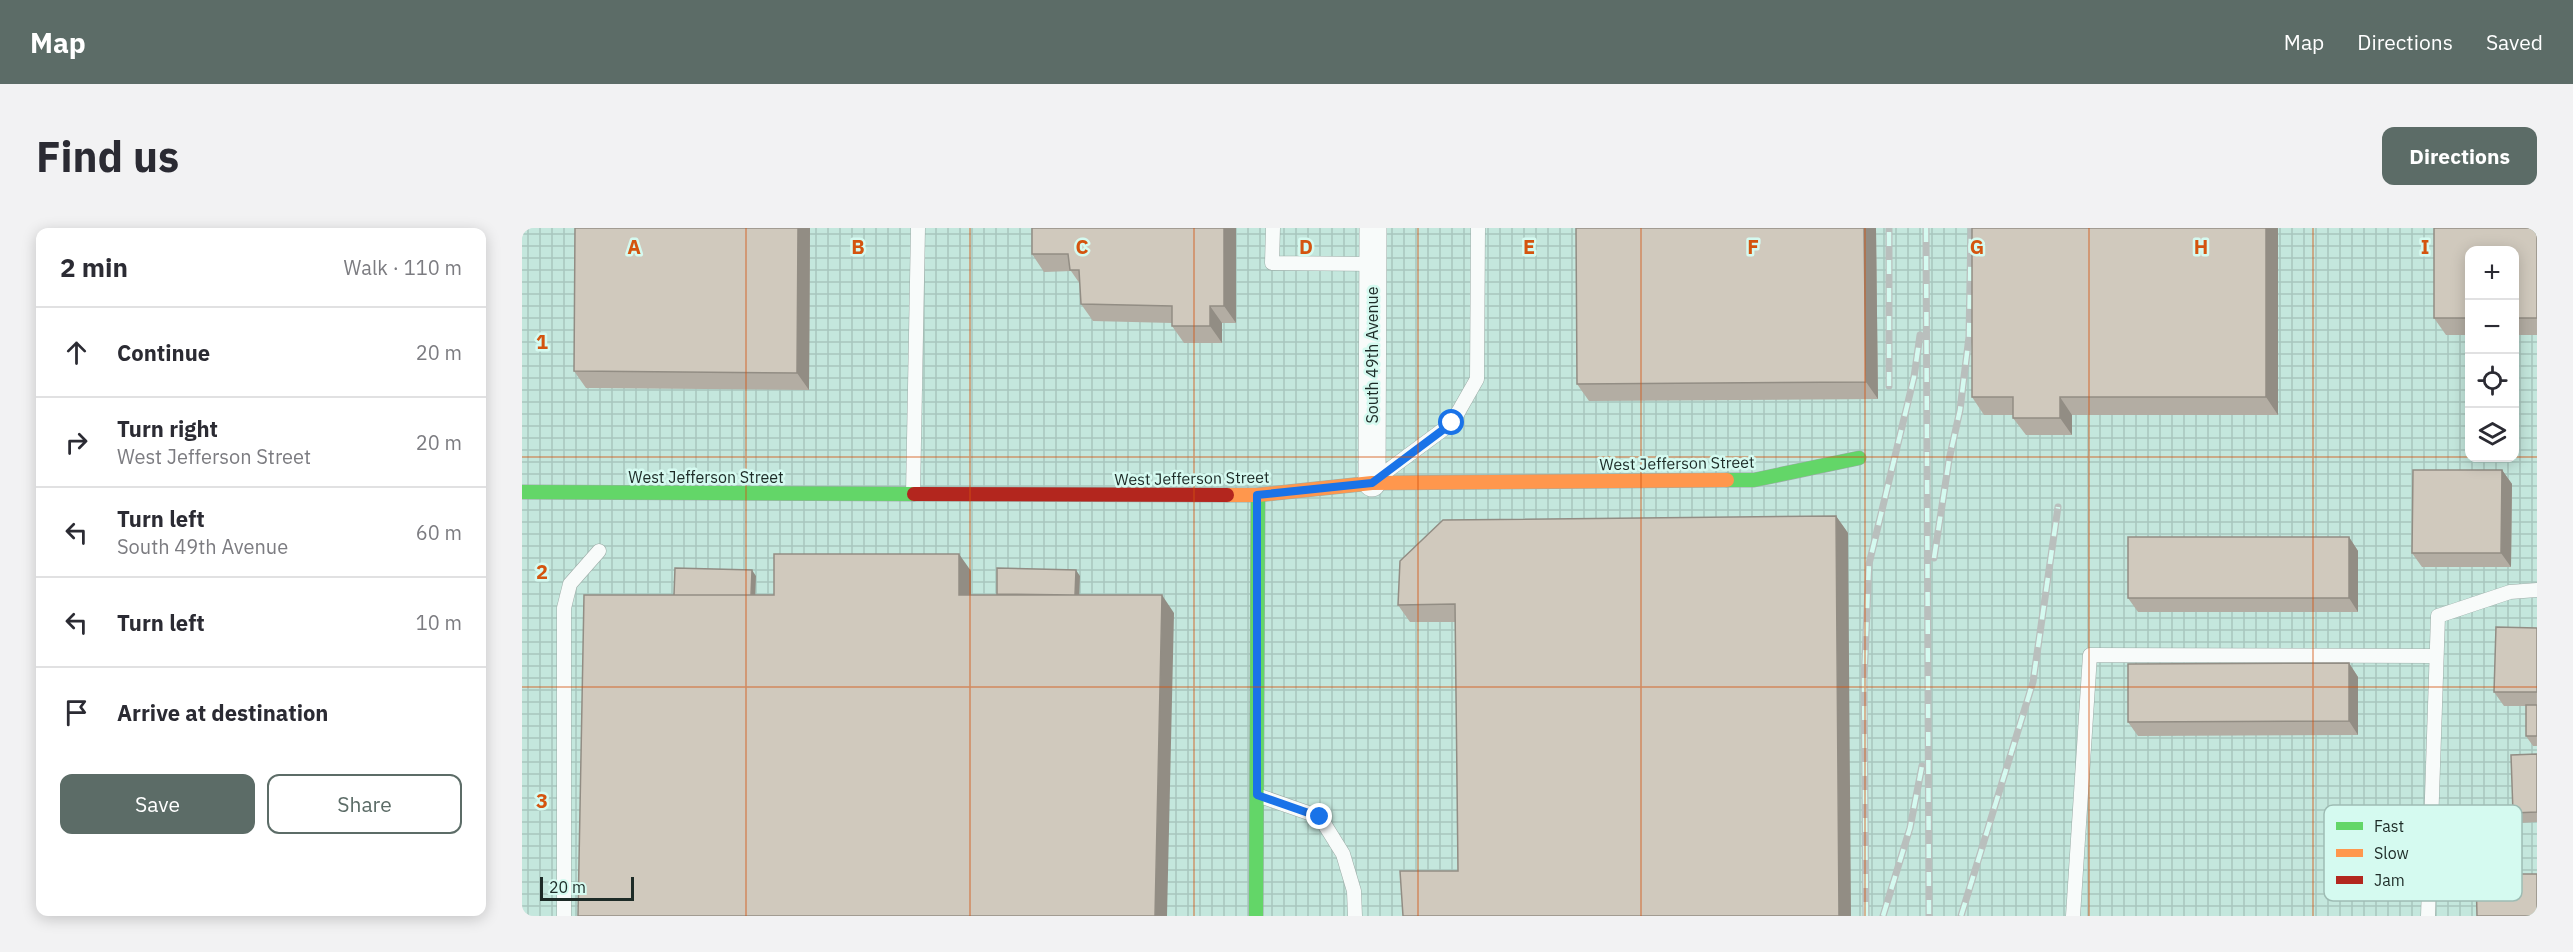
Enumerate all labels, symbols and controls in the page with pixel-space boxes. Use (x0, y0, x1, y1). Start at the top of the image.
text: Map (30, 24, 86, 61)
text: Map (2284, 28, 2324, 56)
text: Directions (2357, 28, 2453, 56)
text: Saved (2486, 28, 2543, 56)
button: Directions (2382, 127, 2537, 185)
text: Find us (36, 129, 179, 184)
text: A (627, 233, 641, 260)
text: B (851, 233, 865, 260)
text: C (1075, 233, 1089, 260)
text: D (1299, 233, 1313, 260)
text: E (1523, 233, 1535, 260)
text: F (1747, 233, 1759, 260)
text: G (1970, 233, 1984, 260)
text: H (2194, 233, 2208, 260)
text: I (2421, 233, 2429, 260)
map controls (2465, 246, 2519, 462)
button: + (2465, 246, 2519, 300)
text: 2 min (60, 250, 128, 284)
text: Walk · 110 m (344, 254, 462, 281)
street label: South 49th Avenue (1362, 286, 1382, 423)
button: − (2465, 300, 2519, 354)
text: 1 (536, 328, 548, 355)
icon: ahead (60, 336, 93, 369)
text: Continue (117, 338, 210, 367)
text: 20 m (416, 339, 462, 366)
button: locate (2465, 354, 2519, 408)
button: layers (2465, 408, 2519, 462)
route start (1438, 409, 1464, 435)
text: Turn right (117, 414, 218, 443)
icon: right (60, 426, 93, 459)
text: 20 m (416, 429, 462, 456)
text: West Jefferson Street (117, 443, 311, 470)
street label: West Jefferson Street (1599, 452, 1755, 474)
street label: West Jefferson Street (628, 467, 784, 487)
street label: West Jefferson Street (1114, 467, 1270, 489)
text: Turn left (117, 504, 205, 533)
icon: left (60, 516, 93, 549)
text: 60 m (416, 519, 462, 546)
text: South 49th Avenue (117, 533, 288, 560)
text: 2 (536, 558, 548, 585)
icon: left (60, 606, 93, 639)
text: Turn left (117, 608, 205, 637)
text: 10 m (416, 609, 462, 636)
icon: arrive (60, 696, 93, 729)
text: Arrive at destination (117, 698, 328, 727)
button: Save (60, 774, 255, 834)
button: Share (267, 774, 462, 834)
text: 3 (536, 787, 548, 814)
route end (1306, 803, 1332, 829)
legend (2324, 805, 2522, 901)
text: Fast (2374, 816, 2404, 836)
text: Slow (2374, 843, 2409, 863)
text: Jam (2374, 870, 2405, 890)
scale bar (540, 874, 634, 902)
text: 20 m (549, 877, 586, 897)

